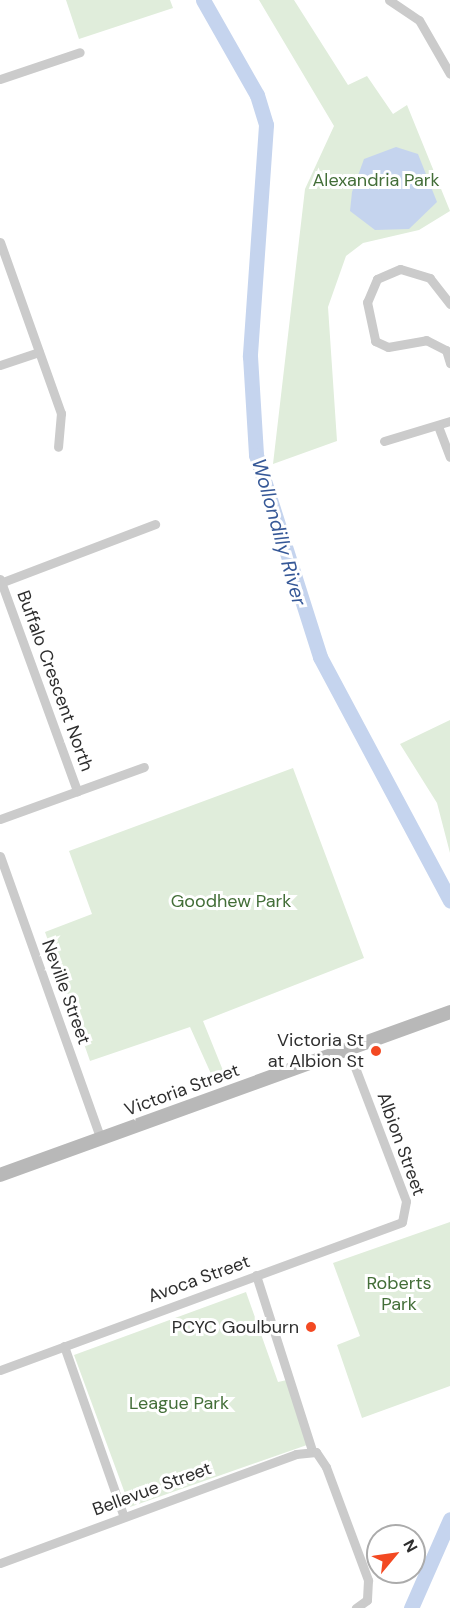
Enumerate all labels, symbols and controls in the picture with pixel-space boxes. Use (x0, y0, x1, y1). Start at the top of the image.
park label: Alexandria Park (312, 169, 440, 191)
water label: Wollondilly River (247, 456, 311, 608)
street label: Buffalo Crescent North (12, 588, 98, 774)
park label: Goodhew Park (171, 890, 291, 912)
street label: Neville Street (37, 937, 95, 1047)
place label: Victoria St at Albion St (268, 1030, 364, 1072)
marker: Victoria St at Albion St (369, 1044, 383, 1058)
street label: Victoria Street (122, 1059, 242, 1121)
street label: Albion Street (372, 1089, 430, 1199)
street label: Avoca Street (145, 1251, 253, 1307)
park label: Roberts Park (366, 1273, 432, 1316)
place label: PCYC Goulburn (172, 1316, 299, 1338)
marker: PCYC Goulburn (304, 1320, 318, 1334)
park label: League Park (129, 1392, 229, 1414)
street label: Bellevue Street (90, 1458, 214, 1520)
north arrow (366, 1524, 426, 1584)
text: N (398, 1536, 422, 1556)

